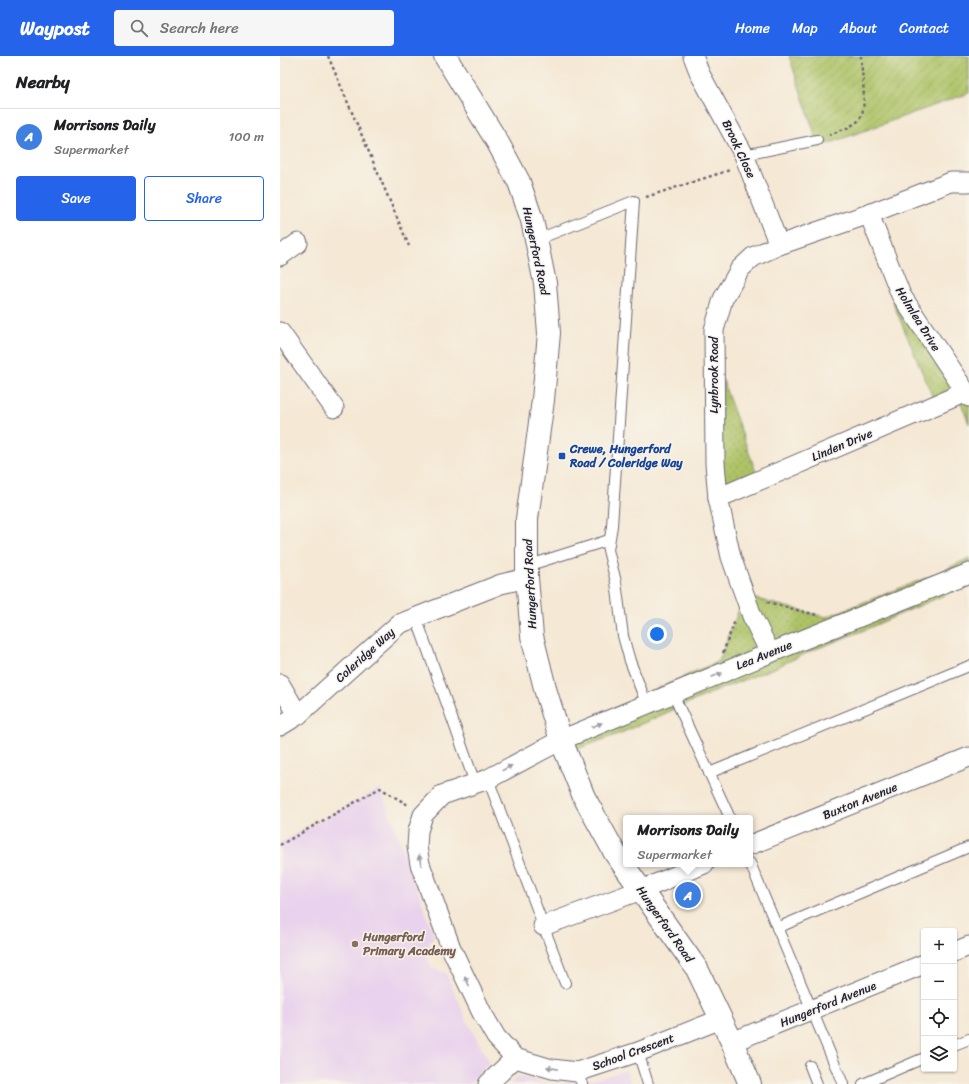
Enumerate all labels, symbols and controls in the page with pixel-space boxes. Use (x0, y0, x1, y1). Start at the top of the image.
search box (114, 10, 394, 46)
text: Waypost (20, 12, 90, 45)
text: Search here (160, 15, 239, 41)
text: Home (735, 16, 770, 41)
text: Map (792, 16, 818, 41)
text: About (840, 16, 877, 41)
text: Contact (899, 16, 949, 41)
icon: search (128, 17, 150, 39)
text: Nearby (16, 67, 70, 97)
text: Morrisons Daily (54, 112, 155, 138)
street label: Brook Close (716, 116, 762, 182)
text: A (25, 125, 33, 148)
text: 100 m (229, 125, 264, 148)
text: Supermarket (54, 138, 129, 161)
button: Save (16, 176, 136, 221)
button: Share (144, 176, 264, 221)
street label: Hungerford Road (516, 205, 556, 299)
street label: Holmlea Drive (889, 282, 947, 356)
street label: Lynbrook Road (703, 336, 725, 413)
street label: Linden Drive (808, 422, 876, 468)
place label: Crewe, Hungerford Road / Coleridge Way (569, 438, 683, 474)
marker: Crewe, Hungerford Road / Coleridge Way (557, 451, 567, 461)
street label: Hungerford Road (517, 537, 543, 629)
street label: Coleridge Way (330, 621, 401, 688)
your location (647, 624, 667, 644)
street label: Lea Avenue (732, 634, 796, 676)
one-way arrow (711, 672, 722, 678)
one-way arrow (591, 722, 603, 729)
one-way arrow (501, 765, 513, 772)
street label: Buxton Avenue (819, 776, 901, 826)
popup (623, 815, 753, 867)
text: Morrisons Daily (637, 817, 739, 843)
text: Supermarket (637, 843, 712, 866)
one-way arrow (416, 854, 422, 866)
pin: A (675, 880, 701, 910)
street label: Hungerford Road (630, 881, 701, 968)
place label: Hungerford Primary Academy (362, 926, 457, 962)
map controls (921, 928, 957, 1072)
button: + (921, 928, 957, 964)
marker: Hungerford Primary Academy (350, 939, 360, 949)
button: − (921, 964, 957, 1000)
one-way arrow (464, 975, 470, 986)
street label: Hungerford Avenue (776, 975, 880, 1033)
button: locate (921, 1000, 957, 1036)
street label: School Crescent (589, 1027, 677, 1077)
button: layers (921, 1036, 957, 1072)
one-way arrow (545, 1065, 558, 1071)

